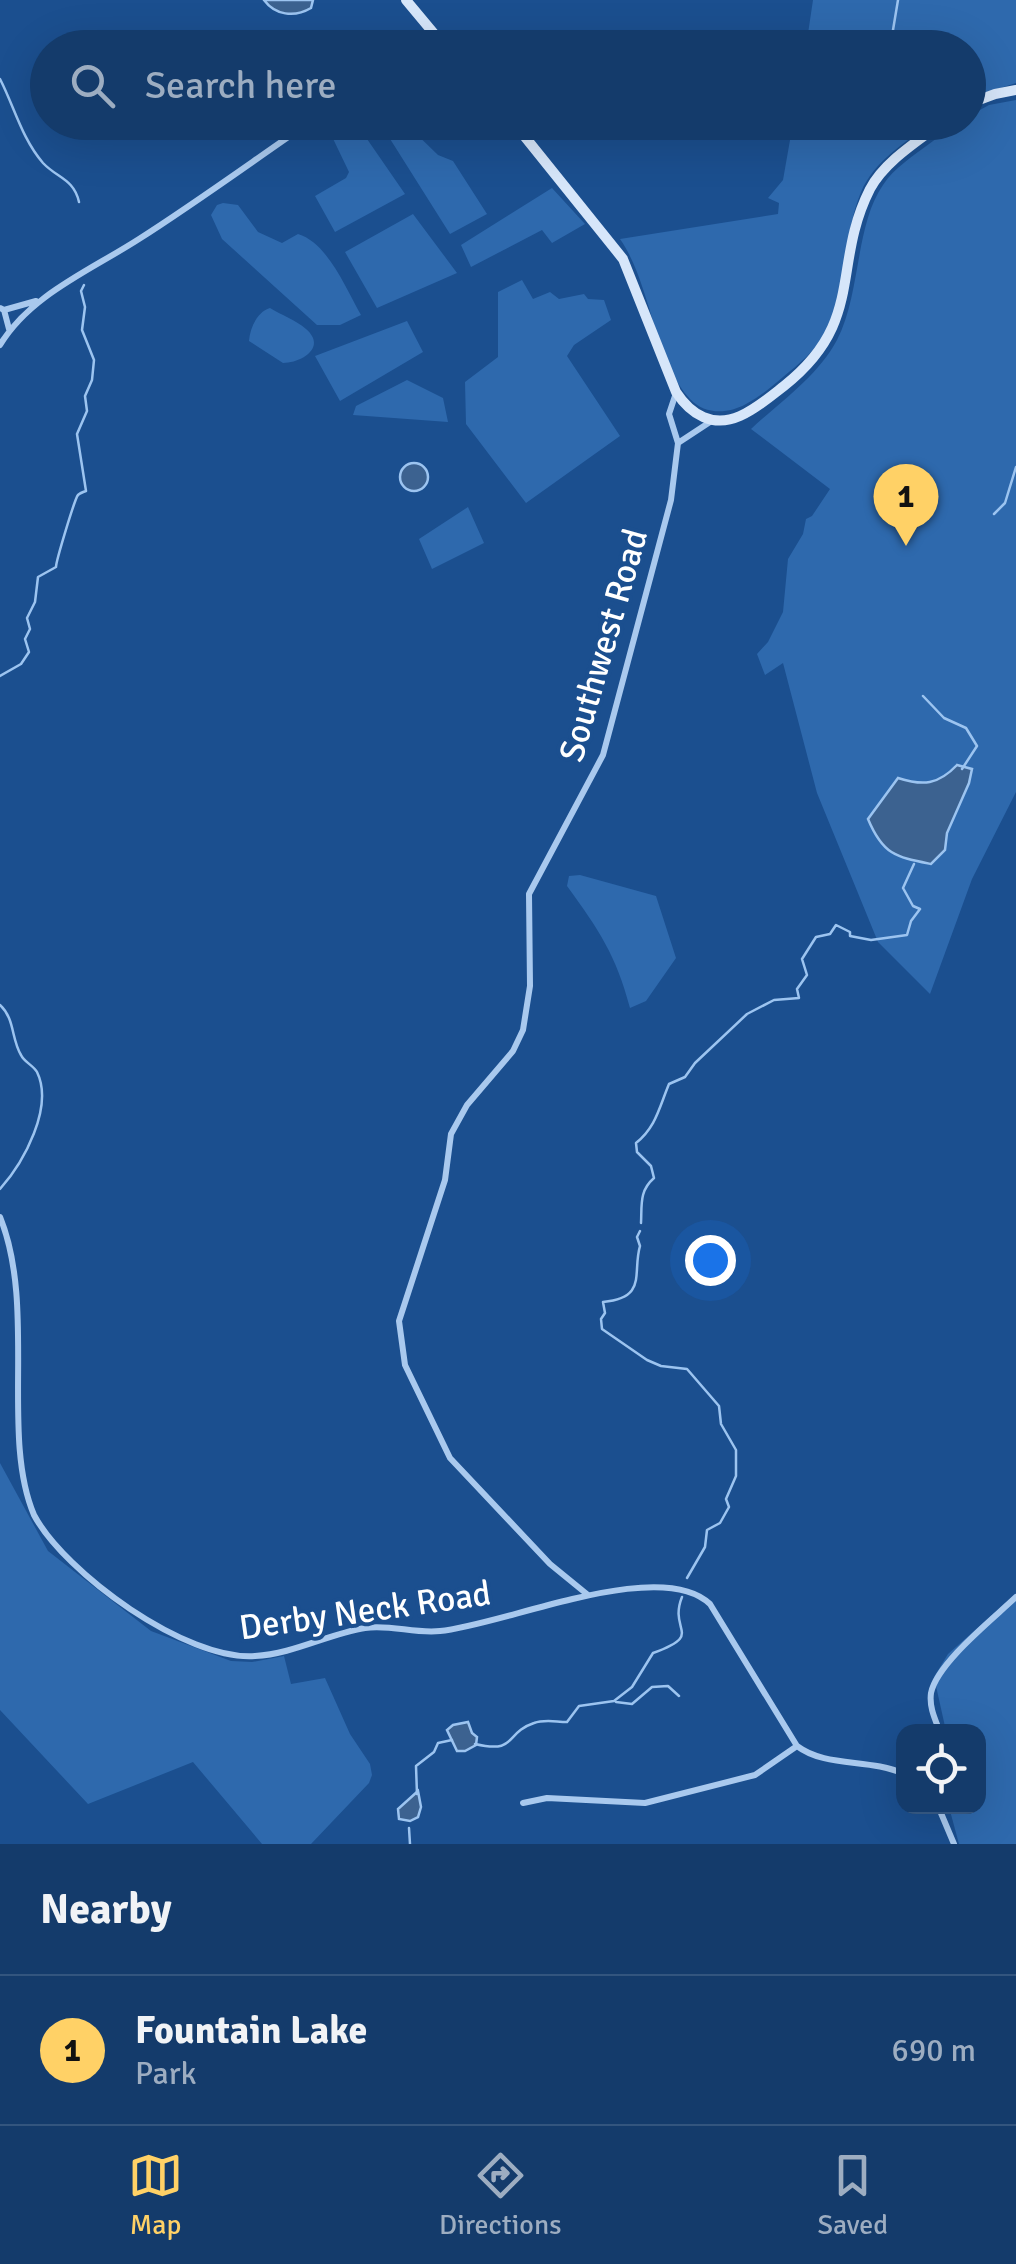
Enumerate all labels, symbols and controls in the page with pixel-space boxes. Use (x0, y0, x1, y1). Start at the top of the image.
search box (30, 30, 986, 140)
icon: search (65, 58, 120, 113)
text: Search here (145, 62, 337, 109)
pin: 1 (874, 464, 938, 546)
street label: Southwest Road (550, 524, 657, 766)
your location (685, 1235, 736, 1286)
street label: Derby Neck Road (237, 1572, 494, 1649)
map controls (896, 1724, 986, 1814)
button: locate (896, 1724, 986, 1814)
text: Nearby (40, 1884, 172, 1935)
text: Fountain Lake (135, 2007, 367, 2054)
text: 1 (64, 2031, 81, 2070)
text: 690 m (892, 2031, 976, 2070)
text: Park (135, 2054, 197, 2093)
tab: Map (128, 2148, 183, 2242)
tab: Directions (439, 2148, 561, 2242)
tab: Saved (817, 2148, 888, 2242)

